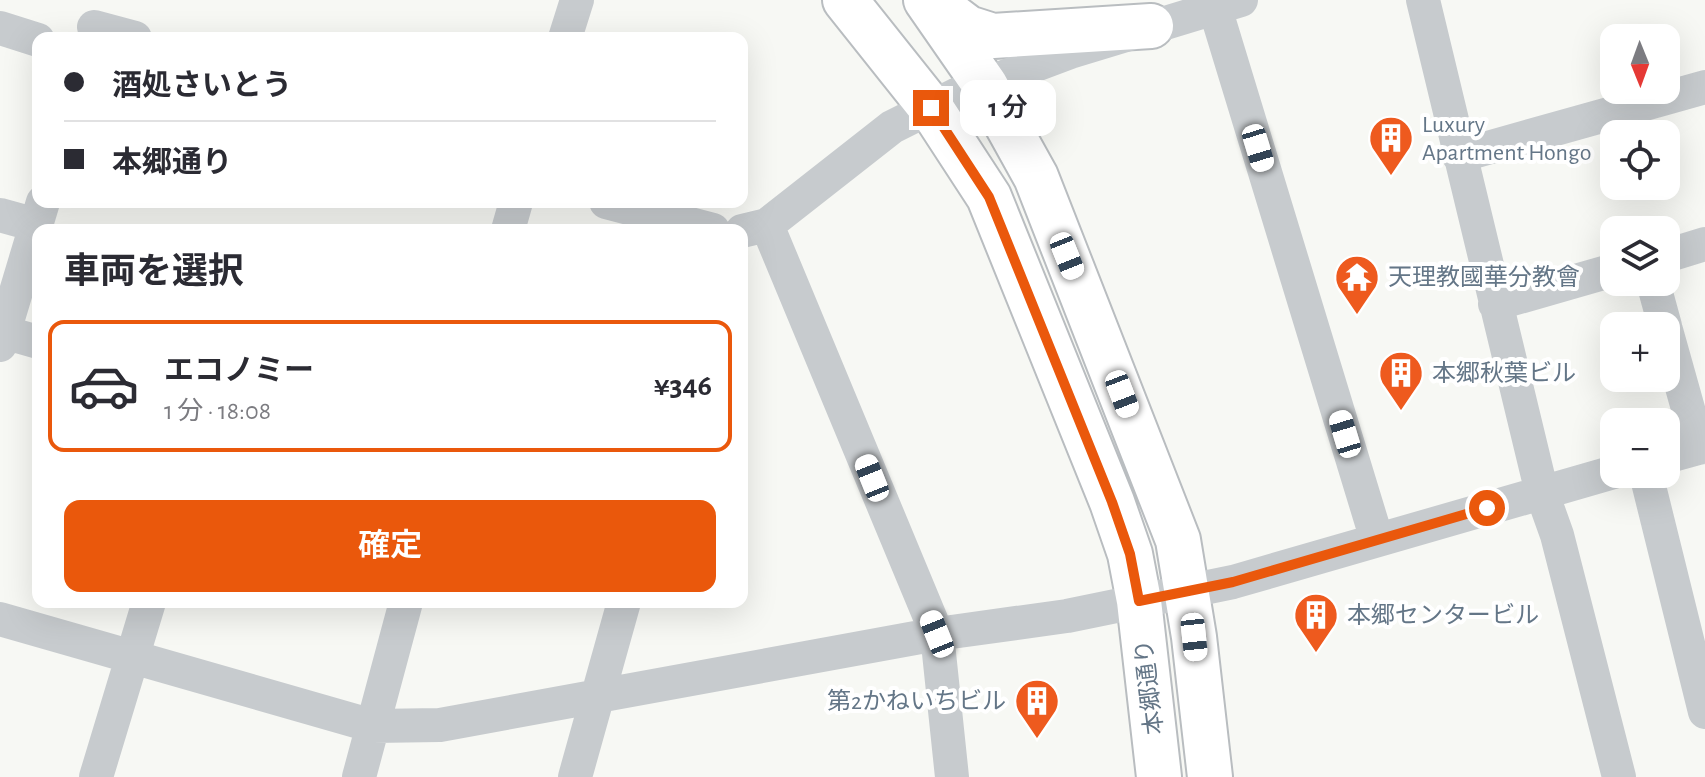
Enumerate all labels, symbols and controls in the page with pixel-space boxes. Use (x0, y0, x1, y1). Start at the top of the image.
north arrow (1600, 24, 1680, 104)
map controls (1600, 24, 1680, 488)
text: 酒処さいとう (112, 71, 292, 101)
callout: 1 分 (959, 80, 1055, 136)
route end (913, 90, 949, 126)
text: 1 分 (988, 95, 1028, 121)
place label: Luxury Apartment Hongo (1422, 113, 1591, 165)
building icon: Luxury Apartment Hongo (1367, 114, 1415, 177)
button: locate (1600, 120, 1680, 200)
car (1240, 122, 1276, 174)
text: 本郷通り (112, 148, 232, 178)
button: layers (1600, 216, 1680, 296)
car (1047, 229, 1087, 283)
temple icon: 天理教國華分教會 (1333, 253, 1381, 316)
text: 車両を選択 (64, 254, 244, 290)
place label: 天理教國華分教會 (1388, 264, 1580, 290)
button: + (1600, 312, 1680, 392)
building icon: 本郷秋葉ビル (1377, 349, 1425, 412)
icon: car (68, 350, 140, 422)
text: エコノミー (164, 356, 314, 386)
place label: 本郷秋葉ビル (1432, 360, 1576, 386)
car (1102, 367, 1142, 421)
text: ¥346 (654, 371, 712, 401)
text: 1 分 · 18:08 (164, 398, 271, 424)
car (1327, 408, 1363, 460)
button: − (1600, 408, 1680, 488)
car (852, 451, 892, 505)
route start (1469, 490, 1505, 526)
button: 確定 (64, 500, 716, 592)
building icon: 本郷センタービル (1292, 591, 1340, 654)
place label: 本郷センタービル (1347, 602, 1539, 628)
car (917, 607, 957, 661)
car (1180, 612, 1208, 662)
street label: 本郷通り (1130, 638, 1168, 736)
building icon: 第2かねいちビル (1013, 677, 1061, 740)
place label: 第2かねいちビル (827, 688, 1006, 714)

